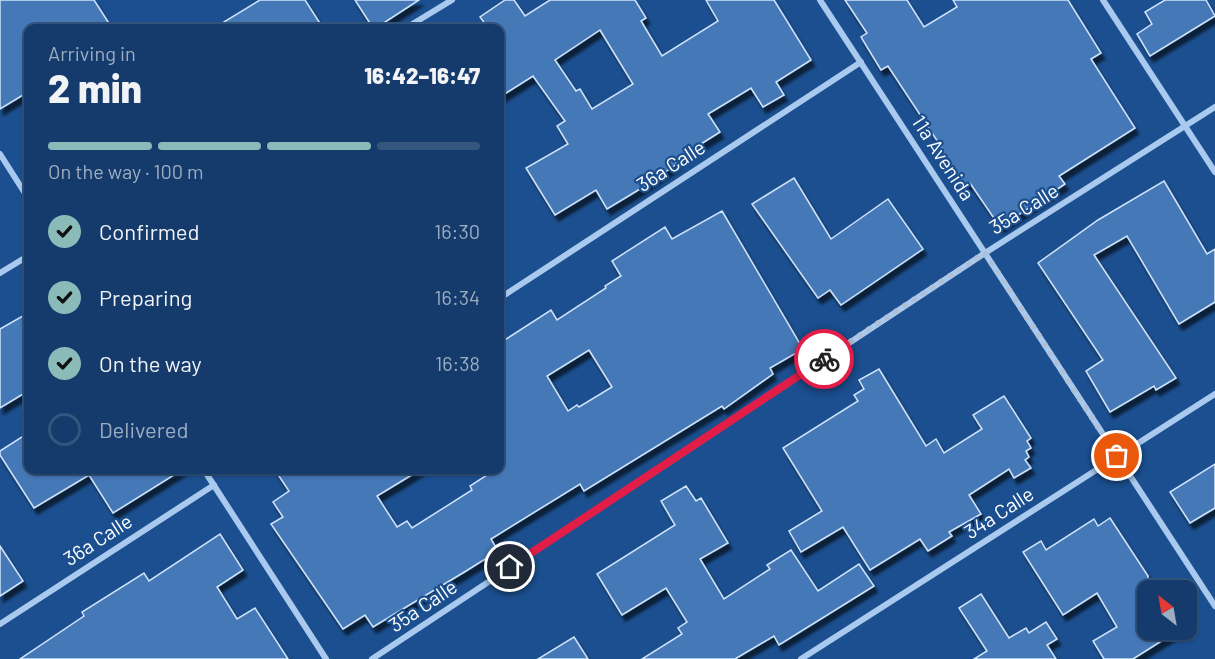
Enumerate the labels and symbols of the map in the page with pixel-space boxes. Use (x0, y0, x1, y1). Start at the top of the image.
street label: 11a Avenida (907, 110, 980, 205)
street label: 36a Calle (632, 134, 709, 196)
street label: 35a Calle (985, 178, 1062, 239)
courier (794, 329, 854, 389)
pin (1091, 430, 1142, 481)
street label: 34a Calle (959, 481, 1038, 543)
street label: 36a Calle (59, 508, 136, 570)
pin (484, 541, 535, 592)
street label: 35a Calle (384, 574, 461, 637)
north arrow (1137, 580, 1197, 640)

